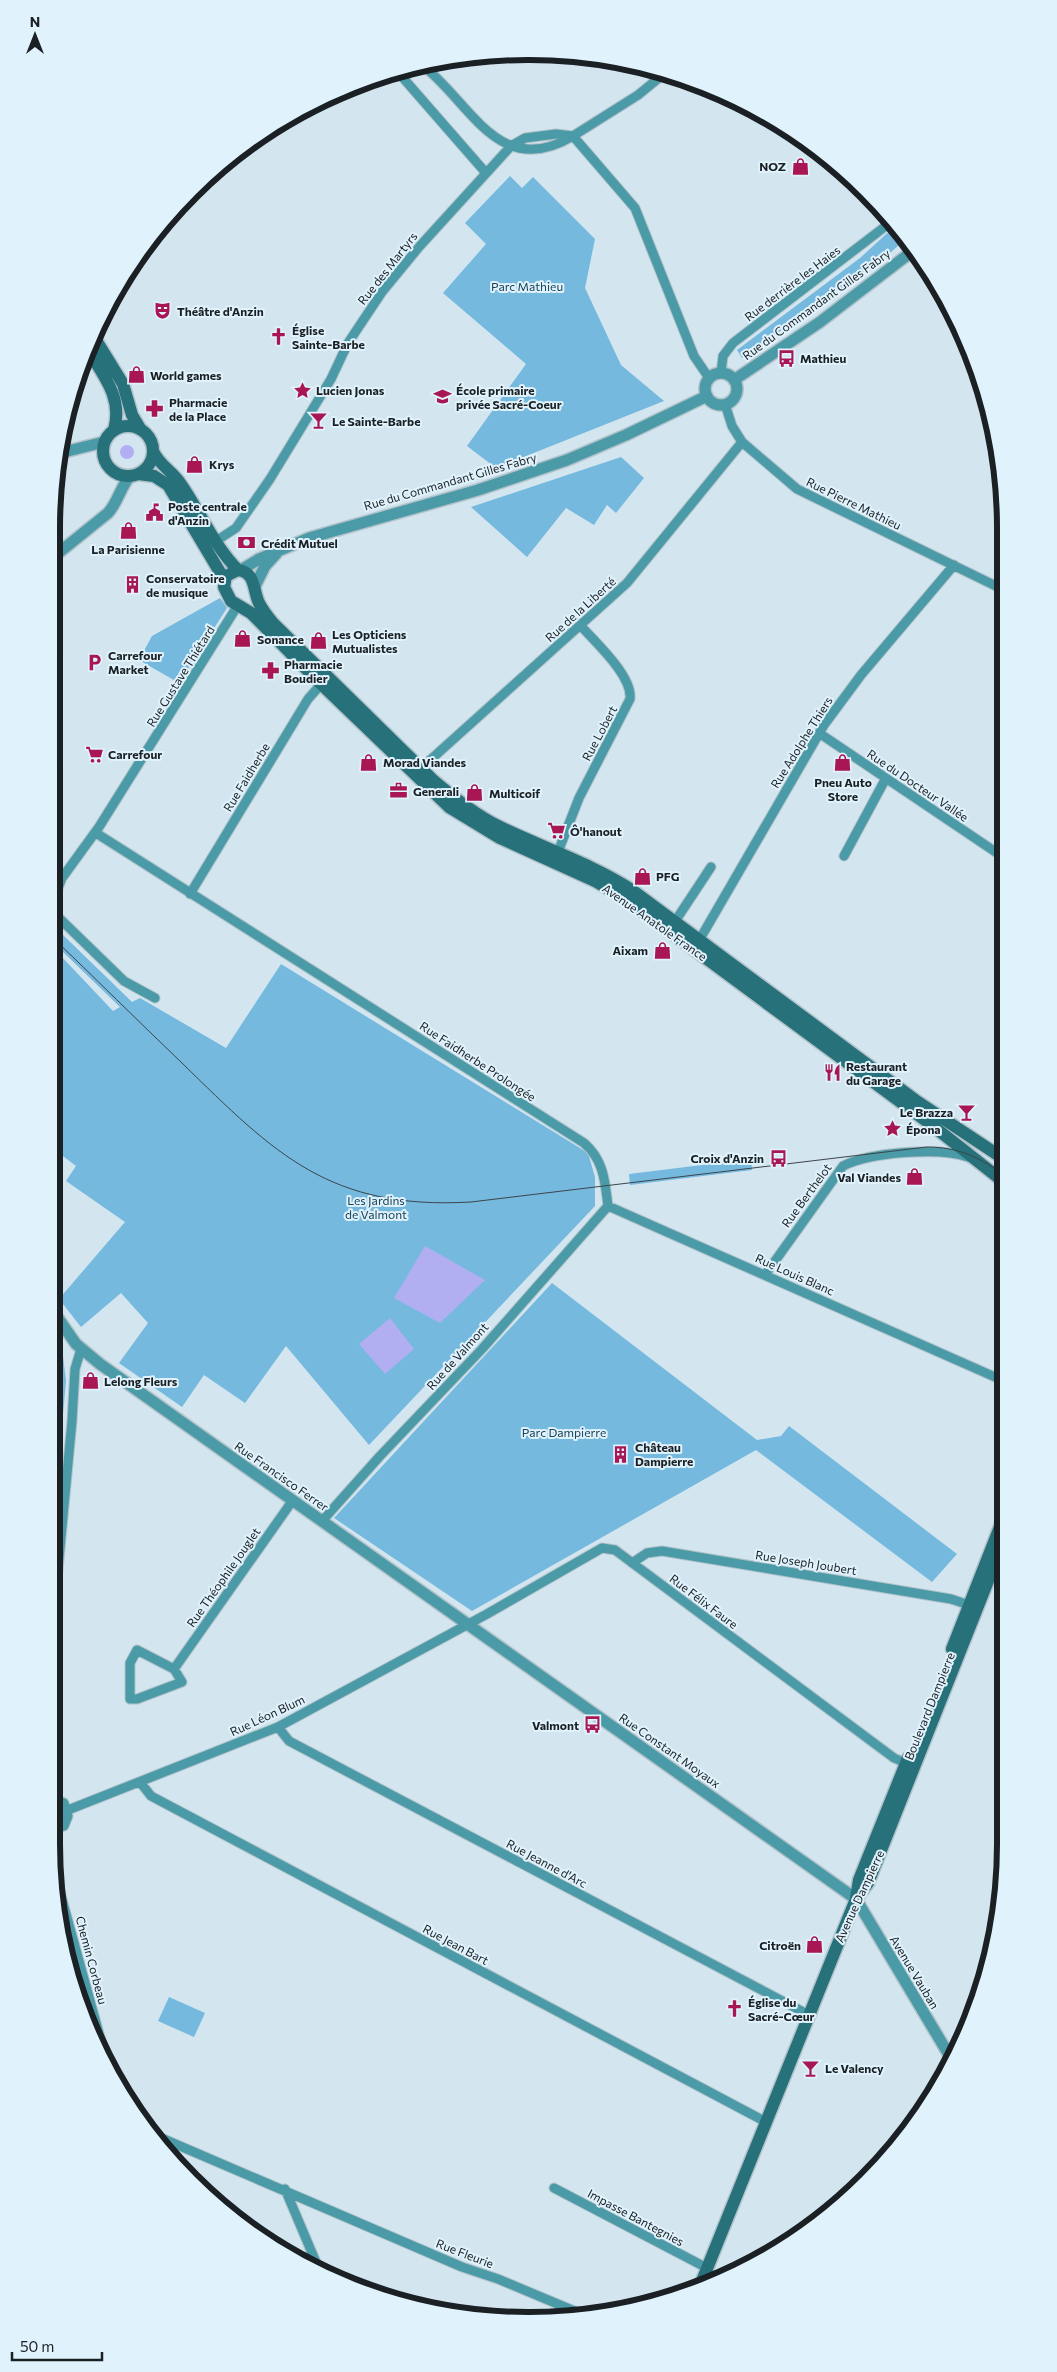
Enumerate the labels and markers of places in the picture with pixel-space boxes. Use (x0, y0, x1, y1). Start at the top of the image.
shop icon: NOZ (790, 156, 810, 176)
place label: NOZ (759, 159, 786, 173)
theatre icon: Théâtre d'Anzin (153, 301, 173, 321)
place label: Théâtre d'Anzin (177, 304, 264, 318)
place label: Église Sainte-Barbe (292, 323, 365, 351)
church icon: Église Sainte-Barbe (268, 327, 288, 347)
bus stop icon: Mathieu (776, 348, 796, 368)
place label: Mathieu (800, 351, 846, 365)
shop icon: World games (126, 365, 146, 385)
place label: World games (150, 368, 222, 382)
place icon: Lucien Jonas (292, 380, 312, 400)
place label: Lucien Jonas (316, 383, 385, 398)
place label: École primaire privée Sacré-Coeur (456, 383, 562, 411)
school or university icon: École primaire privée Sacré-Coeur (432, 387, 452, 407)
place label: Pharmacie de la Place (169, 395, 227, 423)
pharmacy icon: Pharmacie de la Place (145, 399, 165, 419)
bar icon: Le Sainte-Barbe (308, 411, 328, 431)
place label: Le Sainte-Barbe (332, 414, 421, 428)
shop icon: Krys (185, 454, 205, 474)
place label: Krys (209, 457, 235, 471)
place label: Poste centrale d'Anzin (168, 499, 247, 527)
public building icon: Poste centrale d'Anzin (144, 503, 164, 523)
shop icon: La Parisienne (118, 520, 138, 540)
bank icon: Crédit Mutuel (237, 533, 257, 553)
place label: Crédit Mutuel (261, 536, 338, 550)
place label: La Parisienne (91, 542, 165, 556)
place label: Conservatoire de musique (146, 571, 225, 599)
building icon: Conservatoire de musique (122, 575, 142, 595)
place label: Les Opticiens Mutualistes (332, 627, 407, 655)
shop icon: Sonance (233, 629, 253, 649)
shop icon: Les Opticiens Mutualistes (308, 631, 328, 651)
place label: Sonance (257, 632, 304, 646)
place label: Carrefour Market (108, 648, 162, 676)
parking icon: Carrefour Market (84, 652, 104, 672)
place label: Pharmacie Boudier (284, 657, 342, 685)
pharmacy icon: Pharmacie Boudier (260, 661, 280, 681)
supermarket icon: Carrefour (84, 744, 104, 764)
place label: Carrefour (108, 747, 162, 761)
shop icon: Morad Viandes (359, 752, 379, 772)
shop icon: Pneu Auto Store (833, 753, 853, 773)
place label: Morad Viandes (383, 755, 467, 769)
place label: Pneu Auto Store (814, 775, 872, 803)
office icon: Generali (389, 781, 409, 801)
shop icon: Multicoif (465, 783, 485, 803)
place label: Generali (413, 784, 459, 798)
place label: Multicoif (489, 786, 540, 800)
supermarket icon: Ô'hanout (546, 821, 566, 841)
place label: Ô'hanout (570, 824, 622, 838)
shop icon: PFG (632, 866, 652, 886)
place label: PFG (656, 869, 680, 883)
shop icon: Aixam (652, 940, 672, 960)
place label: Aixam (612, 943, 648, 957)
place label: Restaurant du Garage (846, 1059, 907, 1087)
restaurant icon: Restaurant du Garage (822, 1063, 842, 1083)
bar icon: Le Brazza (957, 1102, 977, 1122)
place label: Le Brazza (900, 1105, 953, 1119)
place icon: Épona (882, 1119, 902, 1139)
place label: Épona (906, 1122, 941, 1136)
bus stop icon: Croix d'Anzin (768, 1148, 788, 1168)
place label: Croix d'Anzin (690, 1151, 764, 1165)
shop icon: Val Viandes (905, 1167, 925, 1187)
place label: Val Viandes (837, 1170, 901, 1184)
shop icon: Lelong Fleurs (80, 1371, 100, 1391)
place label: Lelong Fleurs (104, 1374, 178, 1388)
place label: Château Dampierre (635, 1440, 693, 1468)
building icon: Château Dampierre (611, 1444, 631, 1464)
bus stop icon: Valmont (583, 1715, 603, 1735)
place label: Valmont (532, 1718, 579, 1732)
shop icon: Citroën (805, 1935, 825, 1955)
place label: Citroën (759, 1938, 801, 1952)
place label: Église du Sacré-Cœur (748, 1995, 814, 2023)
church icon: Église du Sacré-Cœur (724, 1999, 744, 2019)
bar icon: Le Valency (801, 2058, 821, 2078)
place label: Le Valency (825, 2061, 884, 2075)

